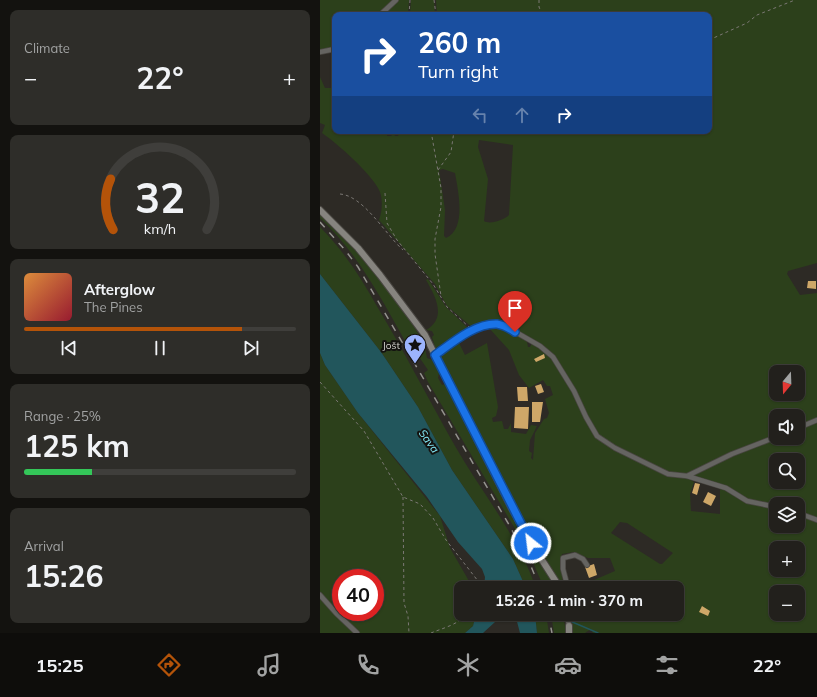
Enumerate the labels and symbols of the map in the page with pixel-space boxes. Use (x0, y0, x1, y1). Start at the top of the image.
pin (498, 291, 532, 332)
place icon: Jošt (402, 332, 428, 365)
place label: Jošt (383, 339, 400, 352)
north arrow (769, 365, 805, 401)
water label: Sava (416, 426, 442, 456)
position arrow (510, 522, 552, 564)
speed limit sign: 40 (332, 569, 384, 621)

